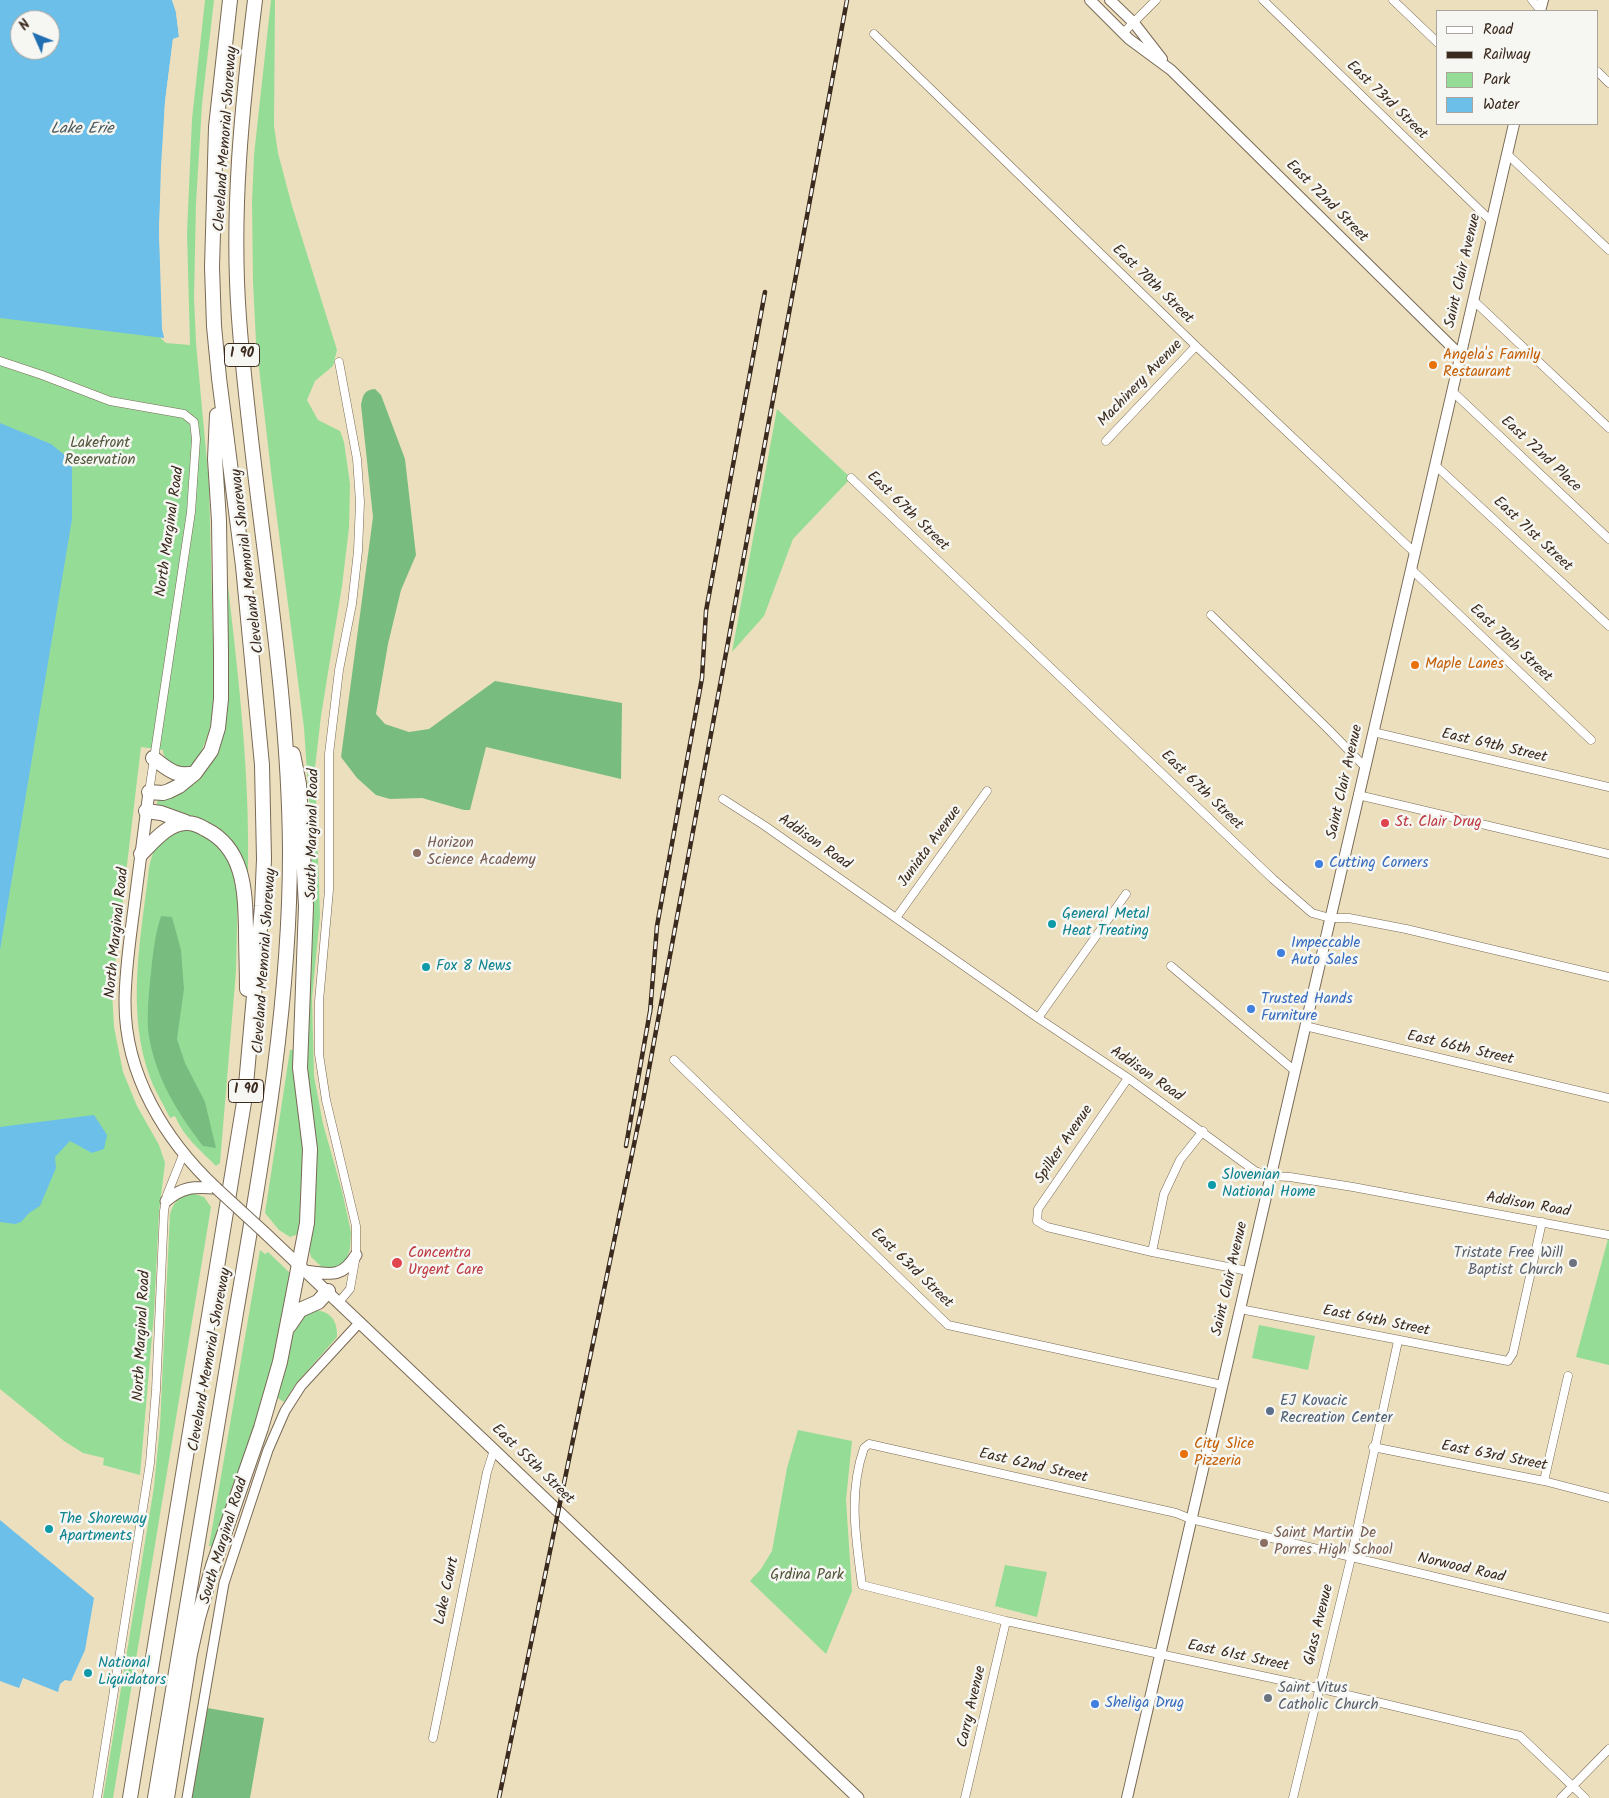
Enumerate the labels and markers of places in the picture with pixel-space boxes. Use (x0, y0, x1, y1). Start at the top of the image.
place label: Angela's Family Restaurant (1443, 347, 1540, 382)
marker: Angela's Family Restaurant (1427, 359, 1439, 371)
place label: Maple Lanes (1425, 656, 1504, 674)
marker: Maple Lanes (1409, 659, 1421, 671)
place label: St. Clair Drug (1395, 814, 1482, 832)
marker: St. Clair Drug (1379, 817, 1391, 829)
place label: Horizon Science Academy (427, 835, 535, 870)
marker: Horizon Science Academy (411, 847, 423, 859)
place label: Cutting Corners (1329, 855, 1428, 873)
marker: Cutting Corners (1313, 858, 1325, 870)
place label: General Metal Heat Treating (1062, 906, 1149, 941)
marker: General Metal Heat Treating (1046, 918, 1058, 930)
place label: Impeccable Auto Sales (1291, 935, 1360, 970)
marker: Impeccable Auto Sales (1275, 947, 1287, 959)
place label: Fox 8 News (436, 958, 511, 976)
marker: Fox 8 News (420, 961, 432, 973)
place label: Trusted Hands Furniture (1261, 991, 1353, 1026)
marker: Trusted Hands Furniture (1245, 1003, 1257, 1015)
place label: Slovenian National Home (1222, 1167, 1316, 1202)
marker: Slovenian National Home (1206, 1179, 1218, 1191)
place label: Concentra Urgent Care (408, 1245, 483, 1280)
place label: Tristate Free Will Baptist Church (1454, 1245, 1563, 1280)
marker: Concentra Urgent Care (390, 1256, 404, 1270)
marker: Tristate Free Will Baptist Church (1567, 1257, 1579, 1269)
place label: EJ Kovacic Recreation Center (1280, 1393, 1392, 1428)
marker: EJ Kovacic Recreation Center (1264, 1405, 1276, 1417)
place label: City Slice Pizzeria (1194, 1436, 1254, 1471)
marker: City Slice Pizzeria (1178, 1448, 1190, 1460)
place label: The Shoreway Apartments (59, 1511, 147, 1546)
marker: The Shoreway Apartments (43, 1523, 55, 1535)
place label: Saint Martin De Porres High School (1274, 1525, 1393, 1560)
marker: Saint Martin De Porres High School (1258, 1537, 1270, 1549)
place label: National Liquidators (98, 1655, 166, 1690)
marker: National Liquidators (82, 1667, 94, 1679)
place label: Saint Vitus Catholic Church (1278, 1680, 1379, 1715)
marker: Saint Vitus Catholic Church (1262, 1692, 1274, 1704)
place label: Sheliga Drug (1105, 1695, 1184, 1713)
marker: Sheliga Drug (1089, 1698, 1101, 1710)

